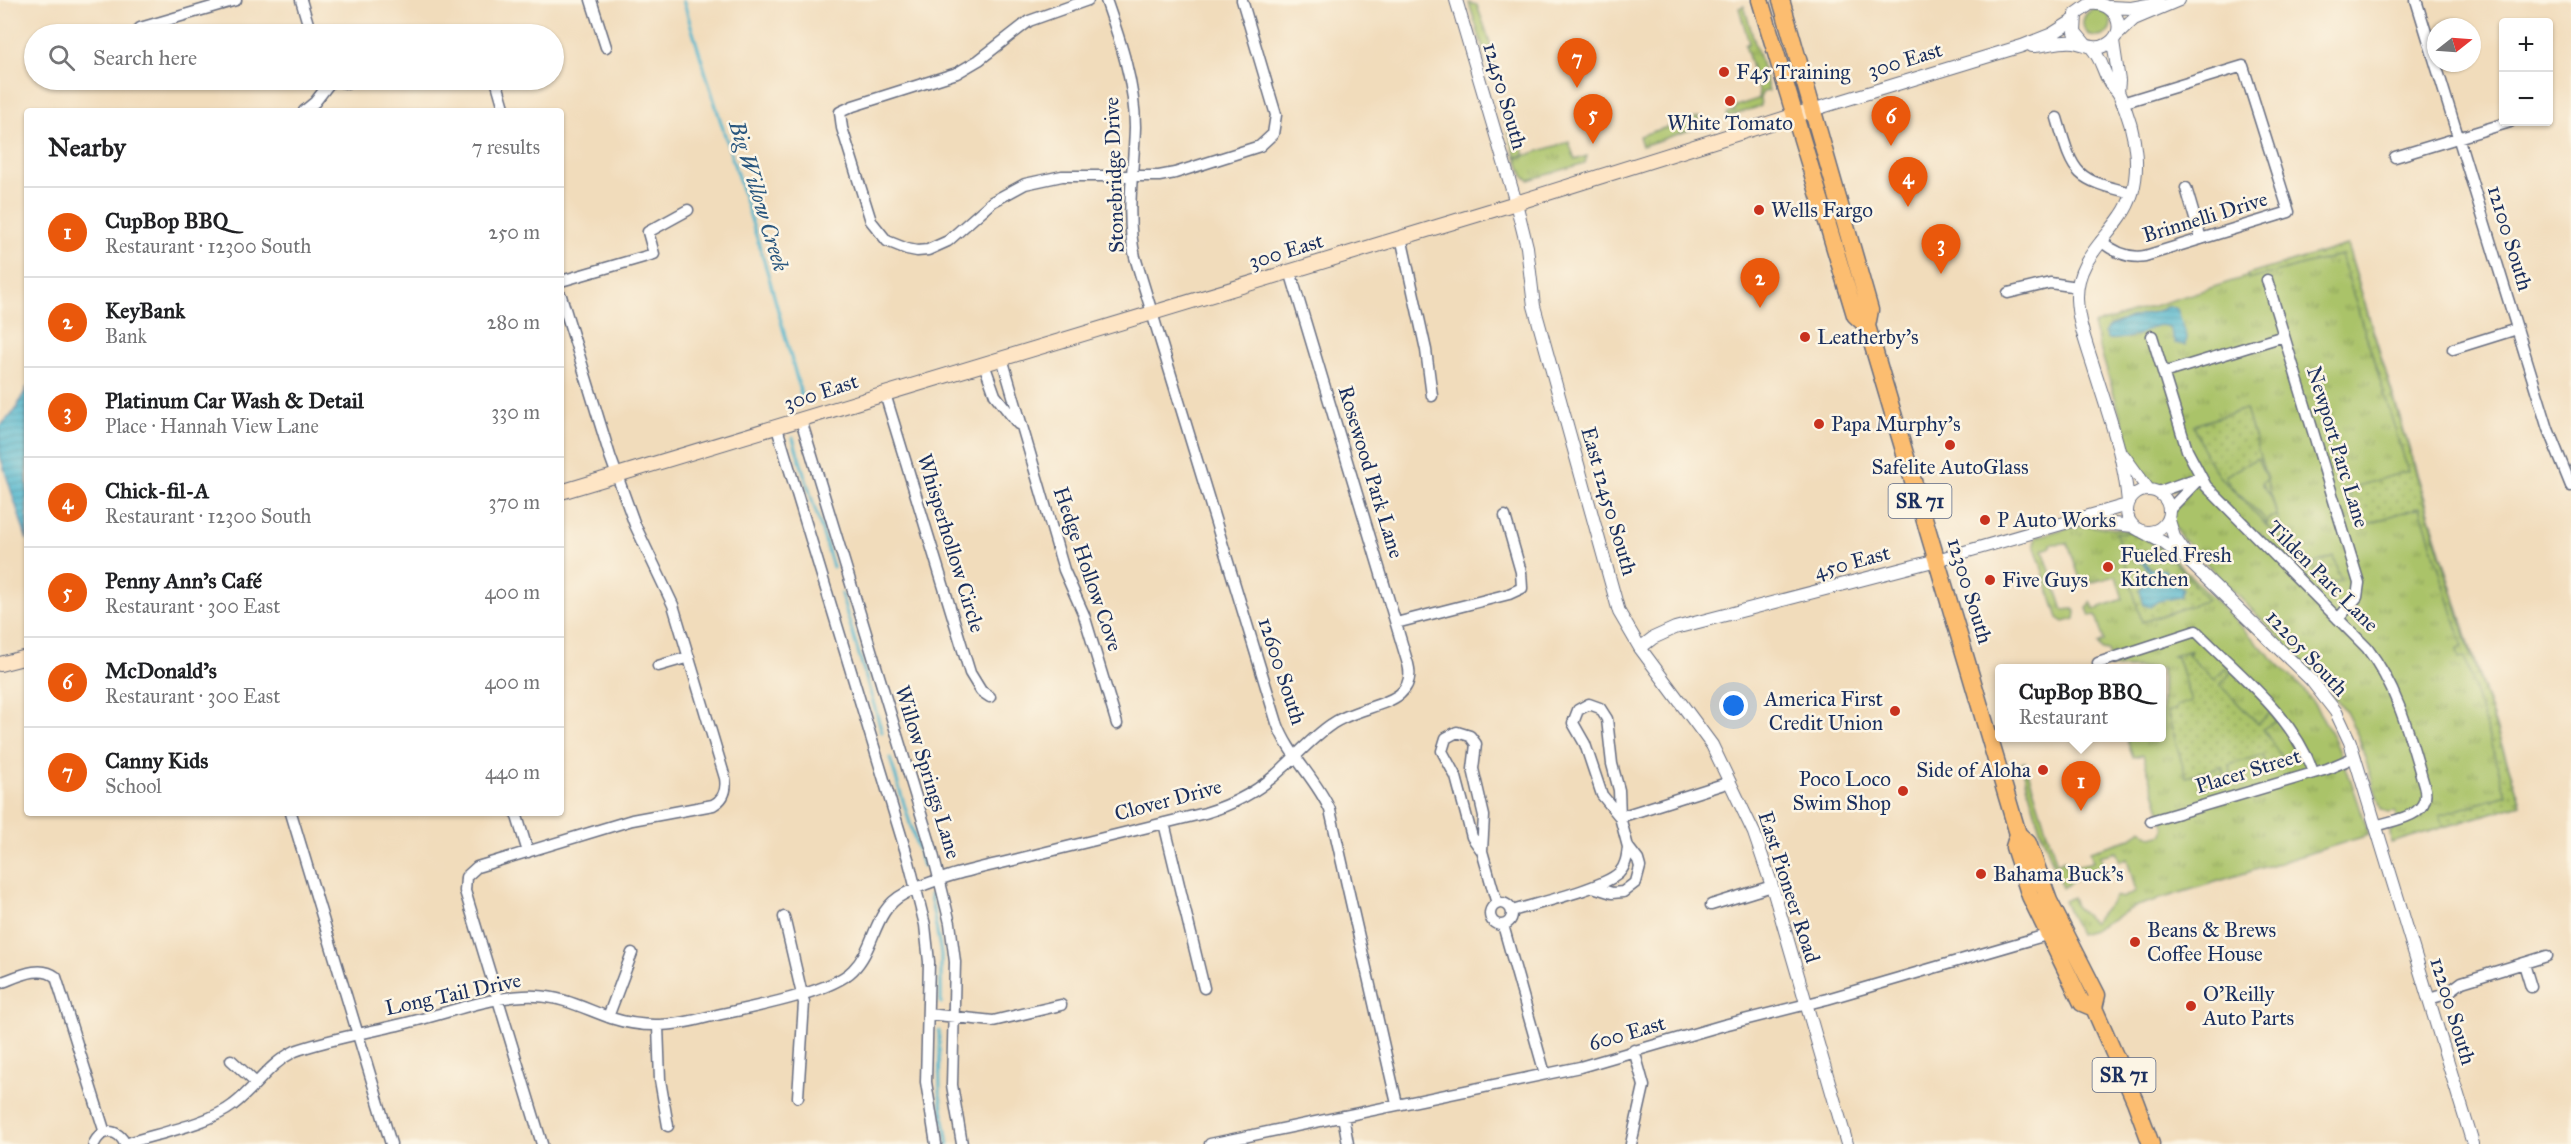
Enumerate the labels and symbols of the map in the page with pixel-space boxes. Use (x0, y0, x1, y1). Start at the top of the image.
north arrow (2427, 18, 2481, 72)
street label: 300 East (1865, 36, 1946, 84)
pin: 7 (1558, 38, 1596, 88)
street label: 12450 South (1477, 40, 1533, 153)
place label: F45 Training (1736, 59, 1851, 85)
marker: F45 Training (1717, 65, 1731, 79)
pin: 5 (1574, 94, 1612, 144)
marker: White Tomato (1723, 94, 1737, 108)
street label: Stonebridge Drive (1098, 96, 1130, 254)
pin: 6 (1872, 96, 1910, 146)
place label: White Tomato (1667, 110, 1793, 136)
water label: Big Willow Creek (723, 116, 795, 275)
pin: 4 (1888, 158, 1928, 207)
street label: 12100 South (2482, 182, 2538, 294)
street label: Brinnelli Drive (2139, 186, 2271, 248)
place label: Wells Fargo (1771, 197, 1873, 223)
marker: Wells Fargo (1752, 203, 1766, 217)
pin: 3 (1922, 224, 1960, 274)
street label: 300 East (1246, 227, 1327, 275)
pin: 2 (1740, 258, 1780, 308)
place label: Leatherby's (1817, 324, 1919, 350)
marker: Leatherby's (1798, 330, 1812, 344)
street label: Newport Parc Lane (2301, 363, 2375, 531)
street label: 300 East (781, 368, 862, 416)
street label: Rosewood Park Lane (1332, 383, 1410, 562)
place label: Papa Murphy's (1831, 411, 1961, 437)
marker: Papa Murphy's (1812, 417, 1826, 431)
street label: East 12450 South (1575, 424, 1643, 579)
marker: Safelite AutoGlass (1943, 438, 1957, 452)
street label: Whisperhollow Circle (911, 450, 991, 636)
place label: Safelite AutoGlass (1871, 454, 2029, 480)
street label: Hedge Hollow Cove (1048, 483, 1128, 655)
road number: SR 71 (1888, 484, 1952, 518)
place label: P Auto Works (1997, 507, 2116, 533)
marker: P Auto Works (1978, 513, 1992, 527)
street label: Tilden Parc Lane (2262, 515, 2384, 637)
street label: 12300 South (1942, 535, 1998, 647)
street label: 450 East (1811, 539, 1893, 585)
place label: Fueled Fresh Kitchen (2120, 542, 2232, 592)
marker: Fueled Fresh Kitchen (2101, 560, 2115, 574)
place label: Five Guys (2002, 567, 2088, 593)
marker: Five Guys (1983, 573, 1997, 587)
street label: 12205 South (2260, 604, 2354, 702)
street label: 12600 South (1252, 614, 1312, 728)
street label: Willow Springs Lane (889, 682, 967, 862)
place label: America First Credit Union (1763, 686, 1884, 736)
your location (1719, 691, 1748, 720)
marker: America First Credit Union (1888, 704, 1902, 718)
street label: Placer Street (2192, 743, 2304, 799)
place label: Side of Aloha (1916, 757, 2031, 783)
pin: 1 (2062, 762, 2100, 811)
marker: Side of Aloha (2036, 763, 2050, 777)
place label: Poco Loco Swim Shop (1792, 766, 1891, 816)
street label: Clover Drive (1112, 773, 1225, 827)
marker: Poco Loco Swim Shop (1896, 784, 1910, 798)
street label: East Pioneer Road (1752, 808, 1826, 967)
place label: Bahama Buck's (1993, 861, 2124, 887)
marker: Bahama Buck's (1974, 867, 1988, 881)
place label: Beans & Brews Coffee House (2147, 917, 2276, 967)
marker: Beans & Brews Coffee House (2128, 935, 2142, 949)
street label: 12200 South (2424, 954, 2482, 1068)
street label: Long Tail Drive (383, 967, 524, 1021)
place label: O'Reilly Auto Parts (2202, 981, 2294, 1031)
marker: O'Reilly Auto Parts (2184, 999, 2198, 1013)
street label: 600 East (1586, 1009, 1669, 1056)
road number: SR 71 (2092, 1058, 2156, 1092)

